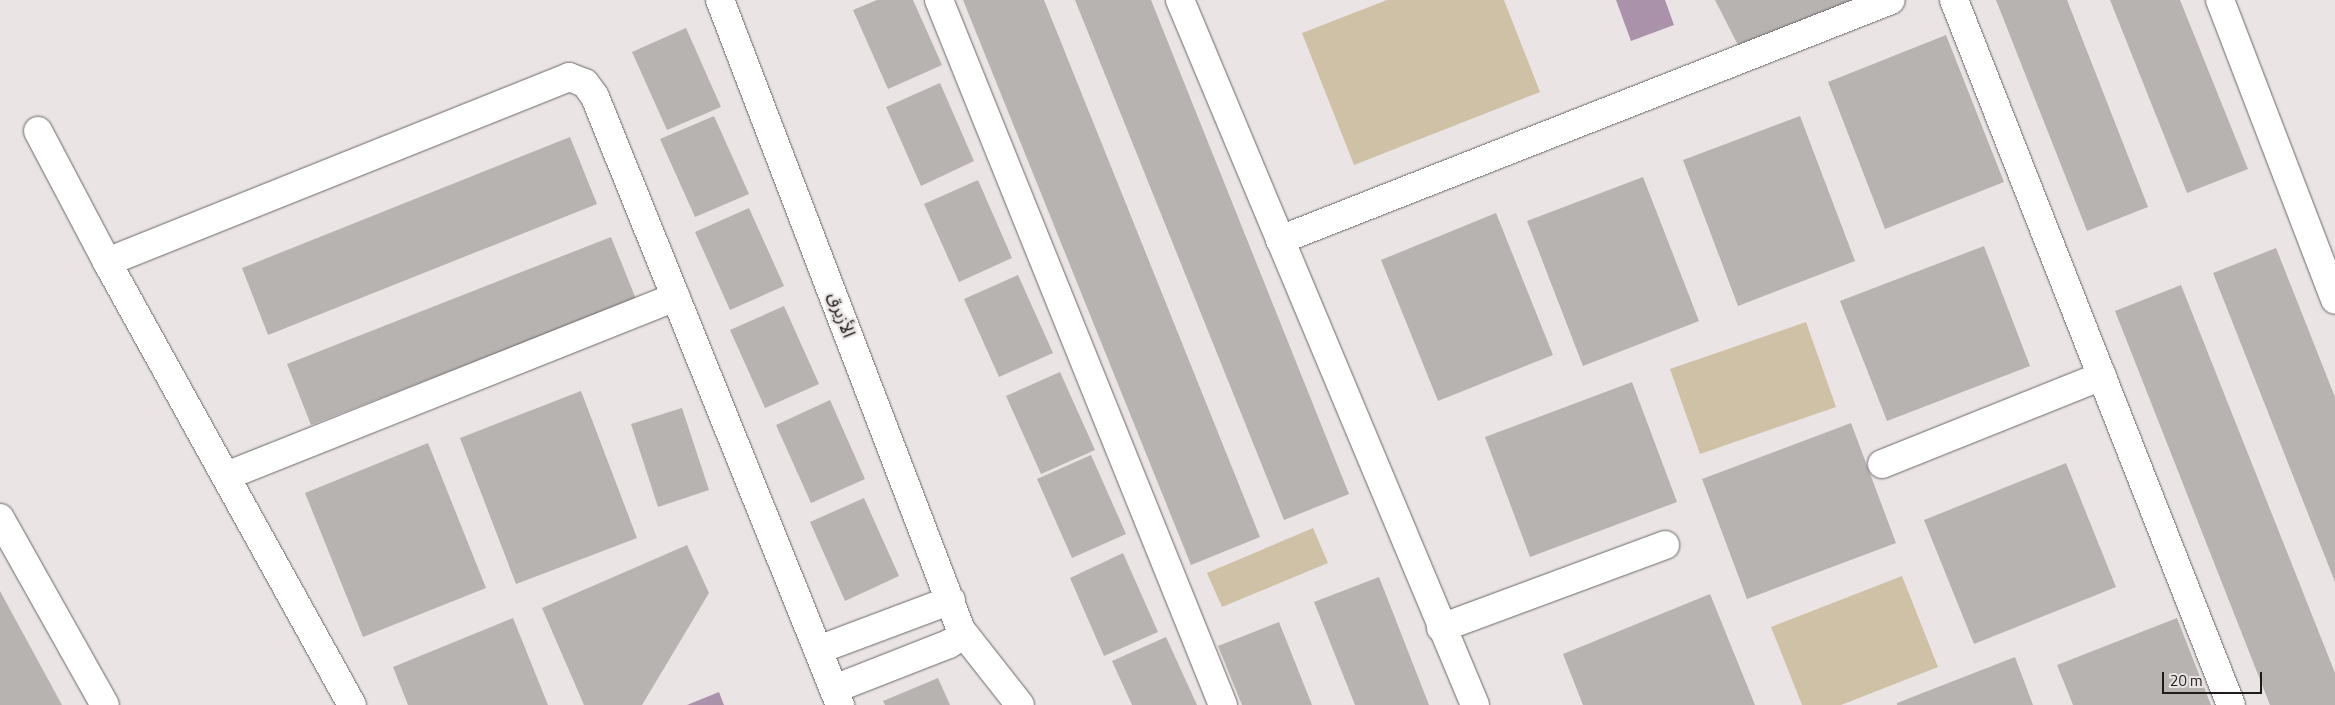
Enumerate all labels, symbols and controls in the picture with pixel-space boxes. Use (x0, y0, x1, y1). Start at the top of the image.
street label: الأزيرق (823, 289, 859, 341)
scale bar (2165, 662, 2265, 694)
text: 20 m (2170, 669, 2203, 692)

